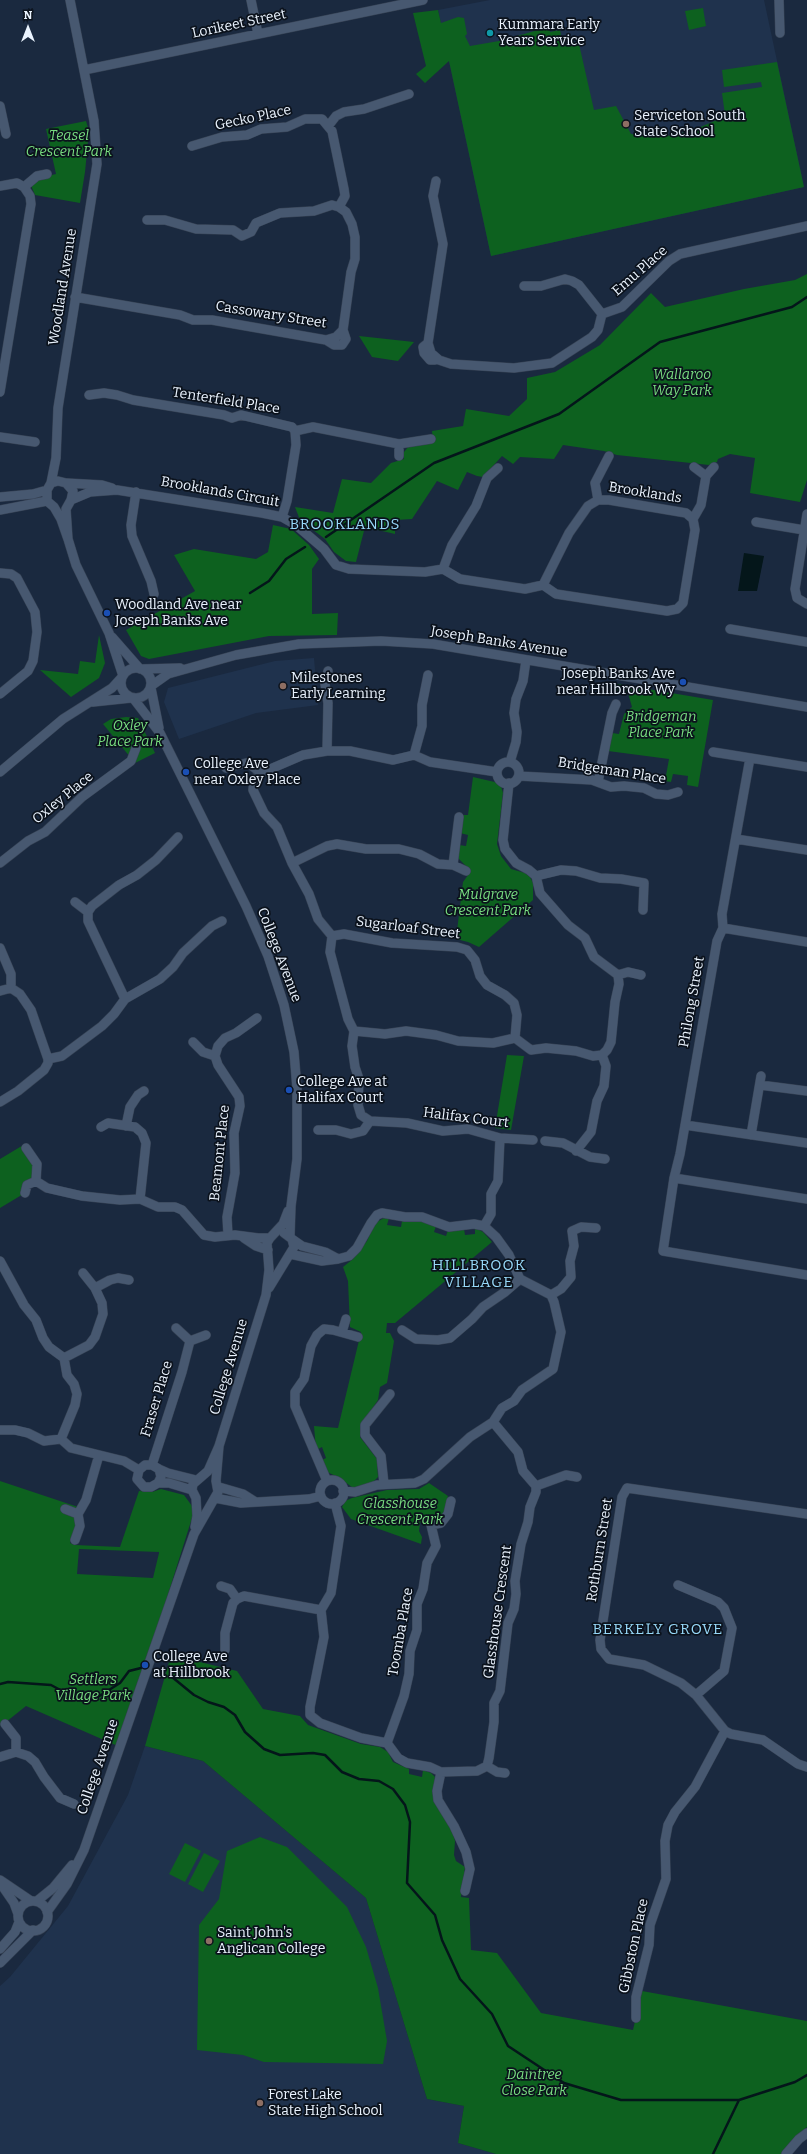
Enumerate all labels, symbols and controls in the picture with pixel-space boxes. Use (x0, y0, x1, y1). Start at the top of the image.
street label: Lorikeet Street (190, 6, 288, 42)
north arrow (8, 8, 48, 48)
text: N (24, 9, 32, 22)
place label: Kummara Early Years Service (498, 17, 600, 50)
marker: Kummara Early Years Service (485, 28, 495, 38)
street label: Gecko Place (213, 102, 293, 134)
place label: Serviceton South State School (634, 108, 745, 140)
marker: Serviceton South State School (621, 119, 631, 129)
park label: Teasel Crescent Park (26, 128, 112, 160)
street label: Woodland Avenue (45, 227, 81, 347)
street label: Emu Place (609, 242, 671, 300)
street label: Cassowary Street (214, 298, 328, 332)
park label: Wallaroo Way Park (652, 367, 712, 400)
street label: Tenterfield Place (171, 384, 281, 418)
street label: Brooklands Circuit (159, 473, 281, 511)
street label: Brooklands (607, 479, 683, 507)
district label: BROOKLANDS (289, 516, 401, 534)
place label: Woodland Ave near Joseph Banks Ave (115, 597, 241, 630)
marker: Woodland Ave near Joseph Banks Ave (102, 608, 112, 618)
street label: Joseph Banks Avenue (429, 623, 569, 661)
place label: Joseph Banks Ave near Hillbrook Wy (557, 666, 675, 698)
place label: Milestones Early Learning (291, 670, 386, 702)
marker: Joseph Banks Ave near Hillbrook Wy (678, 677, 688, 687)
marker: Milestones Early Learning (278, 681, 288, 691)
park label: Bridgeman Place Park (626, 709, 696, 742)
park label: Oxley Place Park (97, 718, 163, 750)
street label: Bridgeman Place (557, 754, 667, 788)
place label: College Ave near Oxley Place (194, 756, 301, 788)
marker: College Ave near Oxley Place (181, 767, 191, 777)
street label: Oxley Place (29, 768, 97, 828)
park label: Mulgrave Crescent Park (445, 887, 531, 920)
street label: College Avenue (253, 905, 305, 1005)
street label: Sugarloaf Street (355, 913, 461, 943)
street label: Philong Street (676, 955, 708, 1049)
place label: College Ave at Halifax Court (297, 1074, 387, 1106)
marker: College Ave at Halifax Court (284, 1085, 294, 1095)
street label: Beamont Place (207, 1104, 233, 1202)
street label: Halifax Court (422, 1104, 510, 1132)
district label: HILLBROOK VILLAGE (432, 1257, 526, 1292)
street label: College Avenue (206, 1317, 252, 1417)
street label: Fraser Place (137, 1359, 177, 1439)
park label: Glasshouse Crescent Park (357, 1496, 443, 1528)
street label: Rothburn Street (584, 1497, 616, 1603)
street label: Glasshouse Crescent (480, 1544, 516, 1680)
street label: Toomba Place (385, 1586, 417, 1678)
district label: BERKELY GROVE (593, 1621, 723, 1639)
place label: College Ave at Hillbrook (153, 1649, 230, 1682)
marker: College Ave at Hillbrook (140, 1660, 150, 1670)
park label: Settlers Village Park (55, 1672, 131, 1704)
street label: College Avenue (74, 1717, 122, 1817)
street label: Gibbston Place (616, 1897, 652, 1995)
place label: Saint John's Anglican College (217, 1925, 325, 1958)
marker: Saint John's Anglican College (204, 1936, 214, 1946)
park label: Daintree Close Park (501, 2067, 567, 2100)
place label: Forest Lake State High School (268, 2087, 383, 2120)
marker: Forest Lake State High School (255, 2098, 265, 2108)

